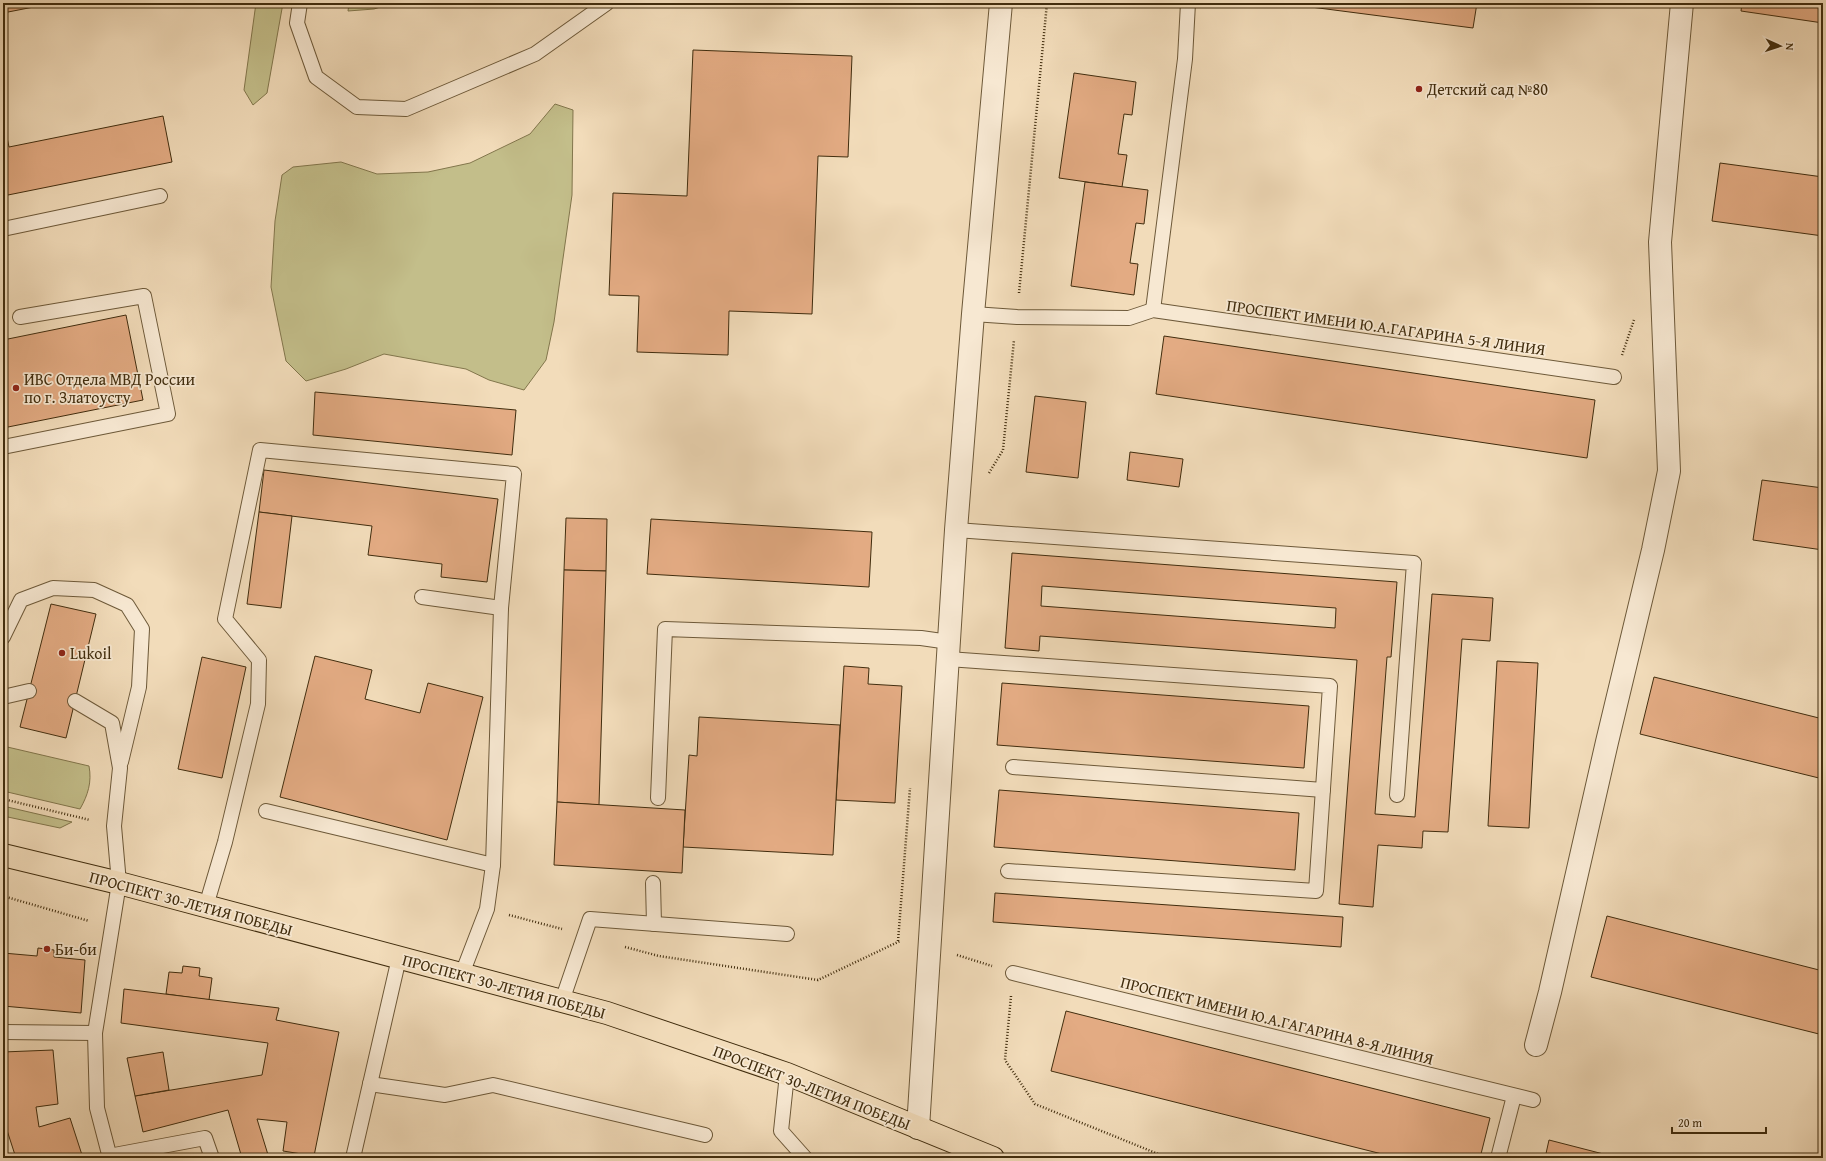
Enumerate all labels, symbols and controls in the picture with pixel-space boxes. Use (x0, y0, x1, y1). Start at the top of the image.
north arrow (1760, 26, 1800, 66)
text: N (1782, 42, 1798, 51)
place label: Детский сад №80 (1426, 77, 1548, 101)
marker: Детский сад №80 (1414, 84, 1424, 94)
street label: ПРОСПЕКТ ИМЕНИ Ю.А.ГАГАРИНА 5-Я ЛИНИЯ (1225, 293, 1547, 361)
place label: ИВС Отдела МВД России по г. Златоусту (24, 367, 196, 409)
marker: ИВС Отдела МВД России по г. Златоусту (11, 383, 21, 393)
place label: Lukoil (70, 641, 112, 665)
marker: Lukoil (57, 648, 67, 658)
street label: ПРОСПЕКТ 30-ЛЕТИЯ ПОБЕДЫ (87, 864, 295, 942)
place label: Би-би (55, 937, 97, 961)
marker: Би-би (42, 944, 52, 954)
street label: ПРОСПЕКТ 30-ЛЕТИЯ ПОБЕДЫ (400, 947, 608, 1025)
street label: ПРОСПЕКТ ИМЕНИ Ю.А.ГАГАРИНА 8-Я ЛИНИЯ (1118, 969, 1436, 1071)
street label: ПРОСПЕКТ 30-ЛЕТИЯ ПОБЕДЫ (710, 1038, 914, 1136)
scale bar (1672, 1109, 1766, 1135)
text: 20 m (1678, 1114, 1702, 1131)

